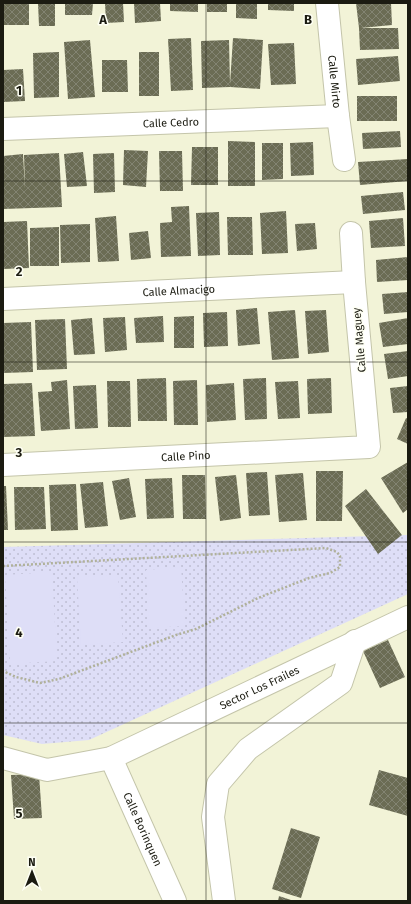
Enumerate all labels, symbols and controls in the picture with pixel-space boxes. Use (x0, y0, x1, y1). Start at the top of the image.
text: A (98, 12, 107, 27)
text: B (304, 12, 312, 27)
street label: Calle Mirto (325, 54, 343, 109)
text: 1 (16, 83, 22, 98)
street label: Calle Cedro (143, 115, 199, 131)
text: 2 (16, 264, 23, 279)
street label: Calle Almacigo (142, 283, 215, 299)
street label: Calle Maguey (350, 306, 369, 373)
text: 3 (15, 445, 23, 460)
street label: Calle Pino (161, 449, 211, 464)
text: 4 (15, 625, 23, 640)
street label: Sector Los Frailes (218, 664, 302, 712)
street label: Calle Borinquen (120, 790, 165, 868)
text: 5 (16, 806, 23, 821)
north arrow (12, 852, 52, 892)
text: N (28, 856, 36, 869)

